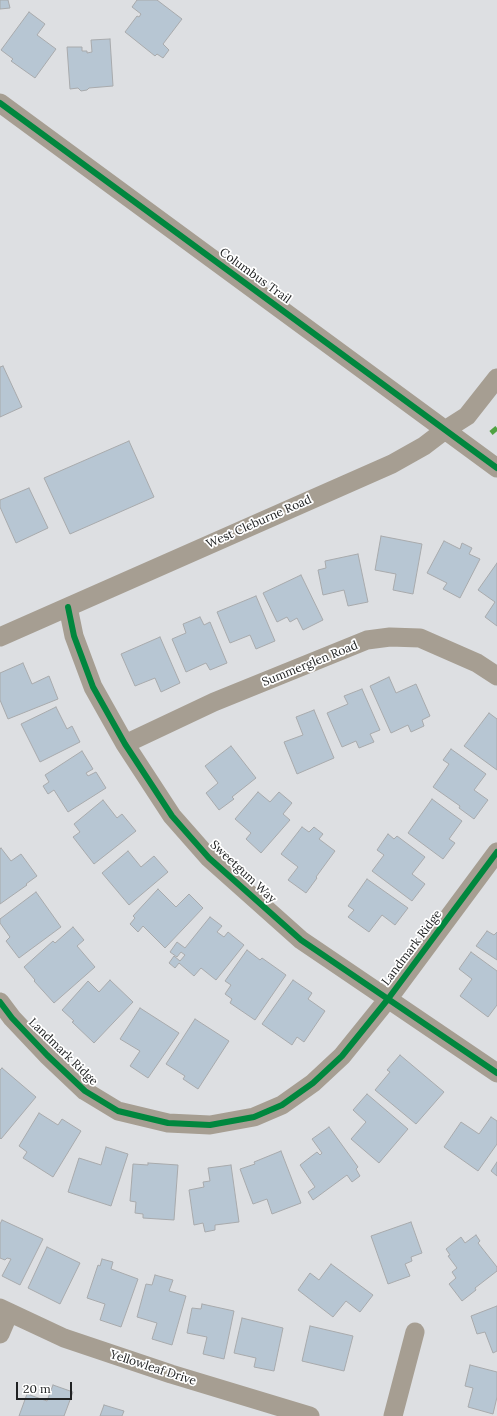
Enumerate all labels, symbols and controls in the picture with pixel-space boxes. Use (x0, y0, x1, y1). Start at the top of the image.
street label: Columbus Trail (216, 245, 294, 307)
street label: West Cleburne Road (204, 492, 314, 552)
street label: Summerglen Road (260, 638, 360, 690)
street label: Sweetgum Way (207, 838, 279, 906)
street label: Landmark Ridge (379, 907, 445, 989)
street label: Landmark Ridge (25, 1015, 101, 1089)
street label: Yellowleaf Drive (108, 1347, 198, 1389)
scale bar (18, 1374, 74, 1400)
text: 20 m (23, 1381, 51, 1396)

